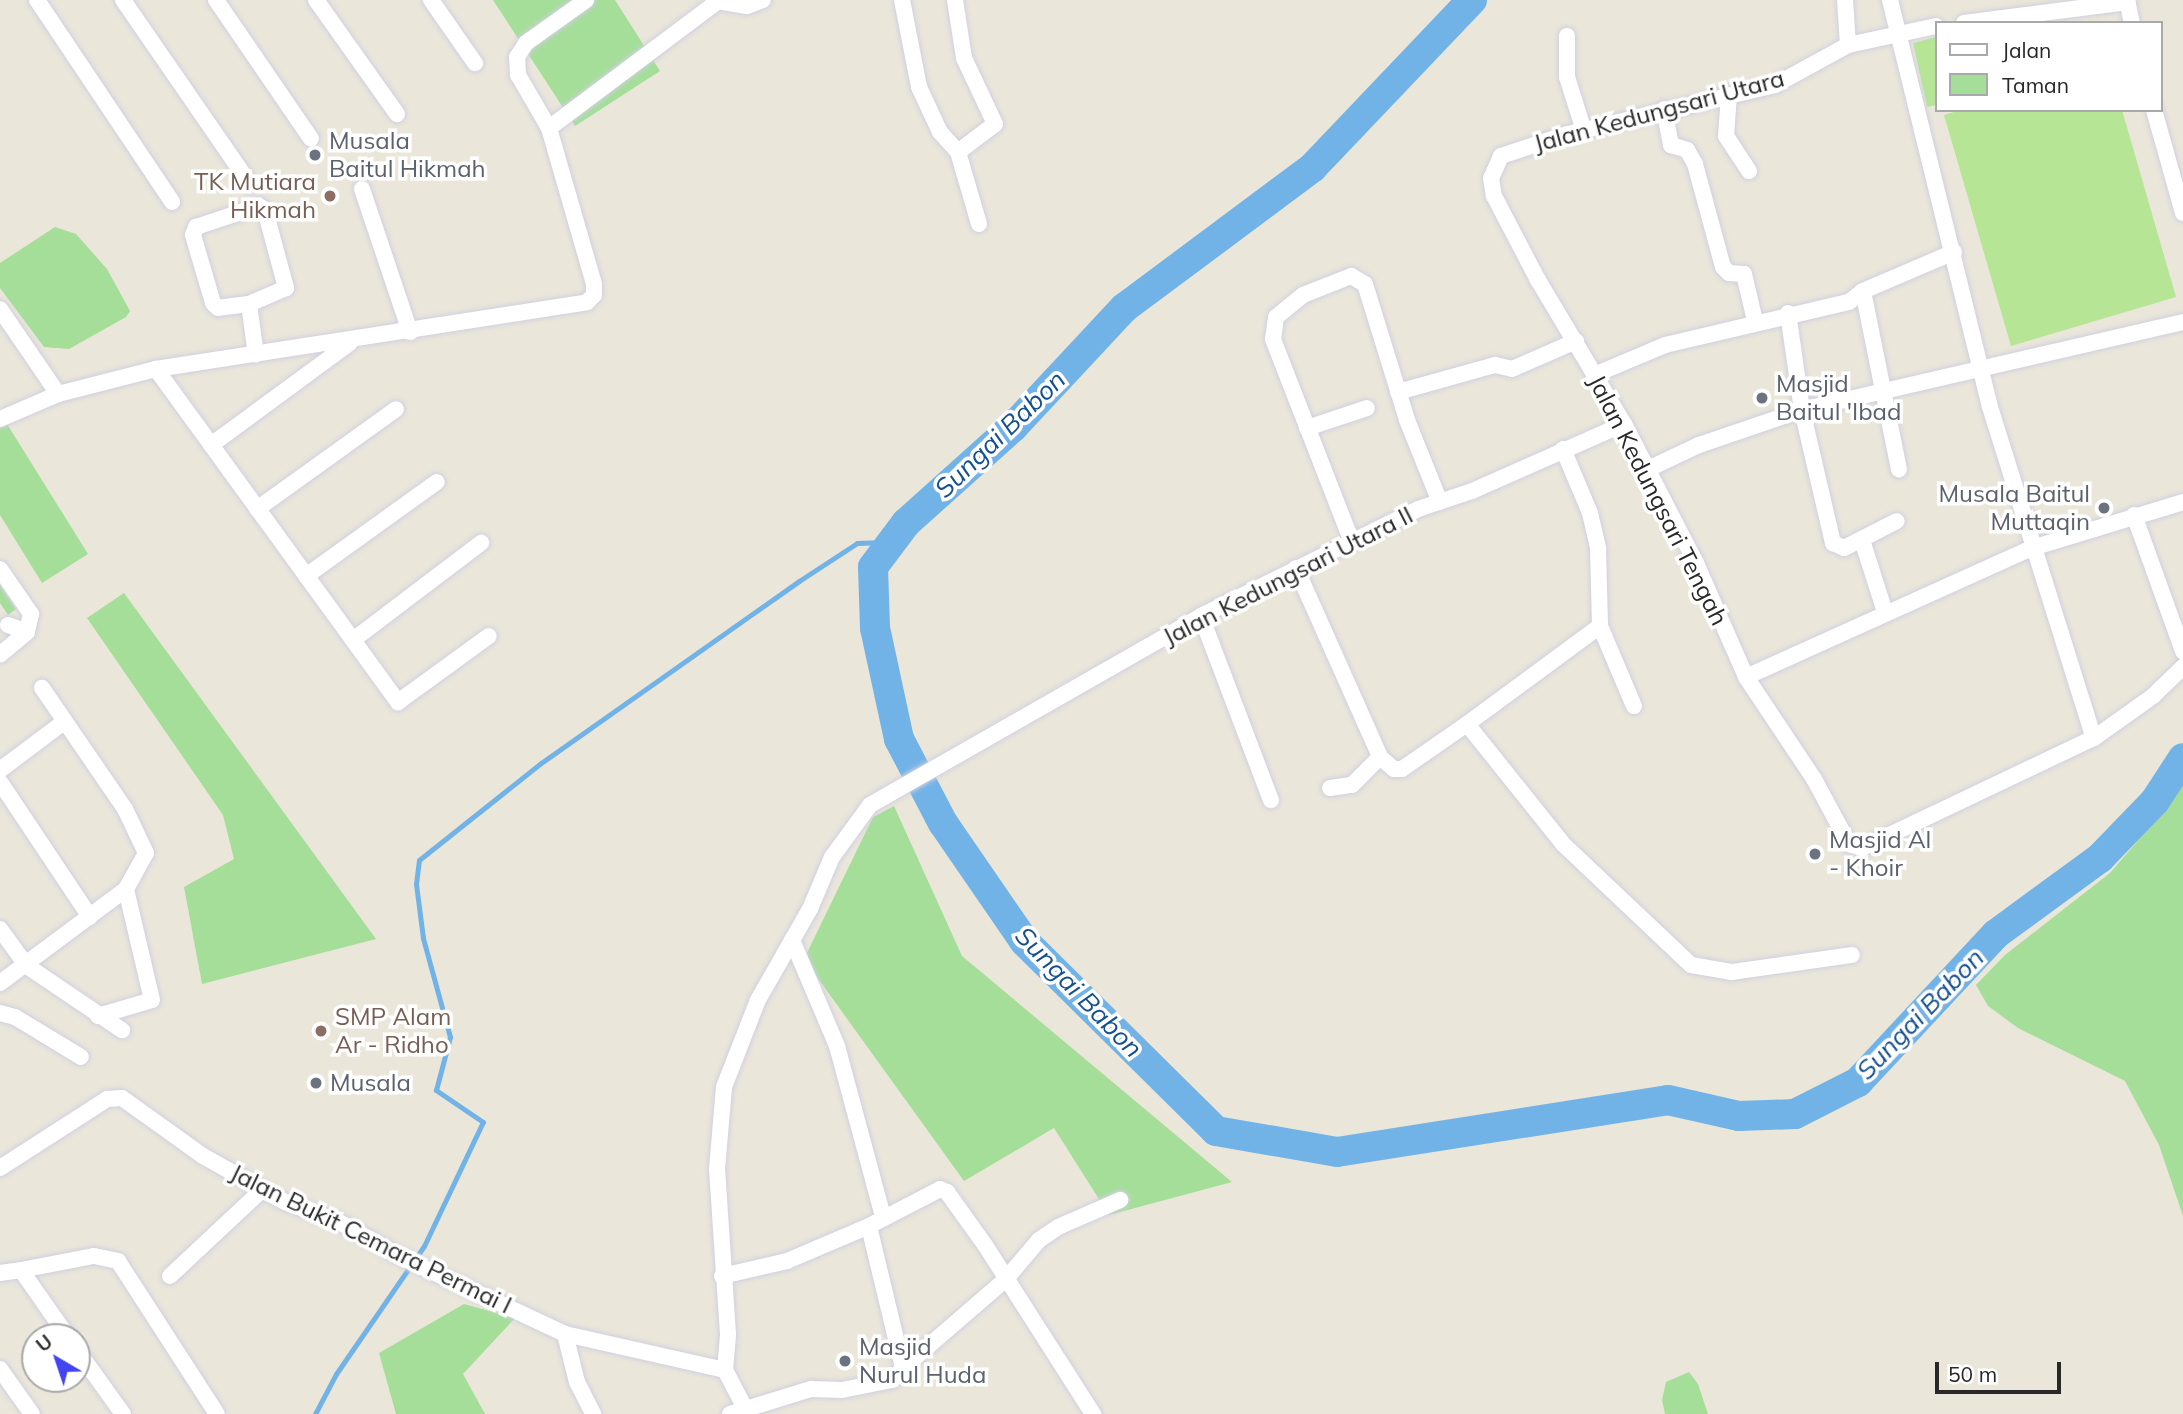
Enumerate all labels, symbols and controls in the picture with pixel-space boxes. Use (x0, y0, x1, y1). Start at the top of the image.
legend (1934, 21, 2162, 112)
text: Jalan (2002, 37, 2051, 63)
street label: Jalan Kedungsari Utara (1531, 64, 1787, 158)
text: Taman (2002, 72, 2069, 98)
place label: Musala Baitul Hikmah (329, 127, 486, 183)
marker: Musala Baitul Hikmah (307, 147, 323, 163)
place label: TK Mutiara Hikmah (194, 168, 316, 224)
marker: TK Mutiara Hikmah (322, 188, 338, 204)
water label: Sungai Babon (928, 364, 1072, 504)
street label: Jalan Kedungsari Tengah (1582, 370, 1734, 630)
place label: Masjid Baitul 'Ibad (1776, 370, 1901, 426)
marker: Masjid Baitul 'Ibad (1754, 390, 1770, 406)
place label: Musala Baitul Muttaqin (1938, 480, 2090, 536)
street label: Jalan Kedungsari Utara II (1158, 500, 1418, 652)
marker: Musala Baitul Muttaqin (2096, 500, 2112, 516)
place label: Masjid Al - Khoir (1829, 826, 1931, 882)
marker: Masjid Al - Khoir (1807, 846, 1823, 862)
water label: Sungai Babon (1009, 920, 1149, 1064)
water label: Sungai Babon (1850, 942, 1990, 1086)
place label: SMP Alam Ar - Ridho (335, 1003, 451, 1059)
marker: SMP Alam Ar - Ridho (313, 1023, 329, 1039)
place label: Musala (330, 1069, 411, 1097)
marker: Musala (308, 1075, 324, 1091)
street label: Jalan Bukit Cemara Permai I (226, 1158, 516, 1320)
north arrow (21, 1323, 91, 1393)
text: U (31, 1329, 57, 1357)
place label: Masjid Nurul Huda (859, 1333, 986, 1389)
scale bar (1938, 1348, 2064, 1392)
marker: Masjid Nurul Huda (837, 1353, 853, 1369)
text: 50 m (1948, 1361, 1997, 1387)

